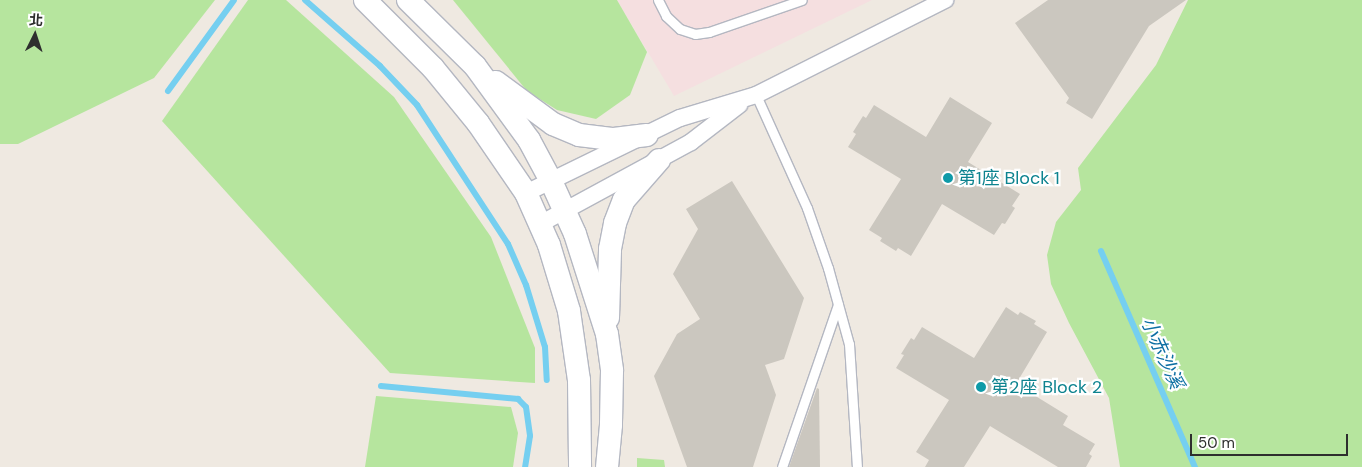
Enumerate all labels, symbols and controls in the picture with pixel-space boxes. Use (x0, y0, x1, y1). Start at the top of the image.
north arrow (10, 10, 60, 60)
text: 北 (28, 11, 44, 30)
place label: 第1座 Block 1 (958, 167, 1060, 189)
marker: 第1座 Block 1 (942, 172, 954, 184)
water label: 小赤沙溪 (1136, 314, 1188, 392)
place label: 第2座 Block 2 (991, 376, 1102, 398)
marker: 第2座 Block 2 (975, 381, 987, 393)
scale bar (1192, 424, 1350, 456)
text: 50 m (1198, 433, 1235, 453)

